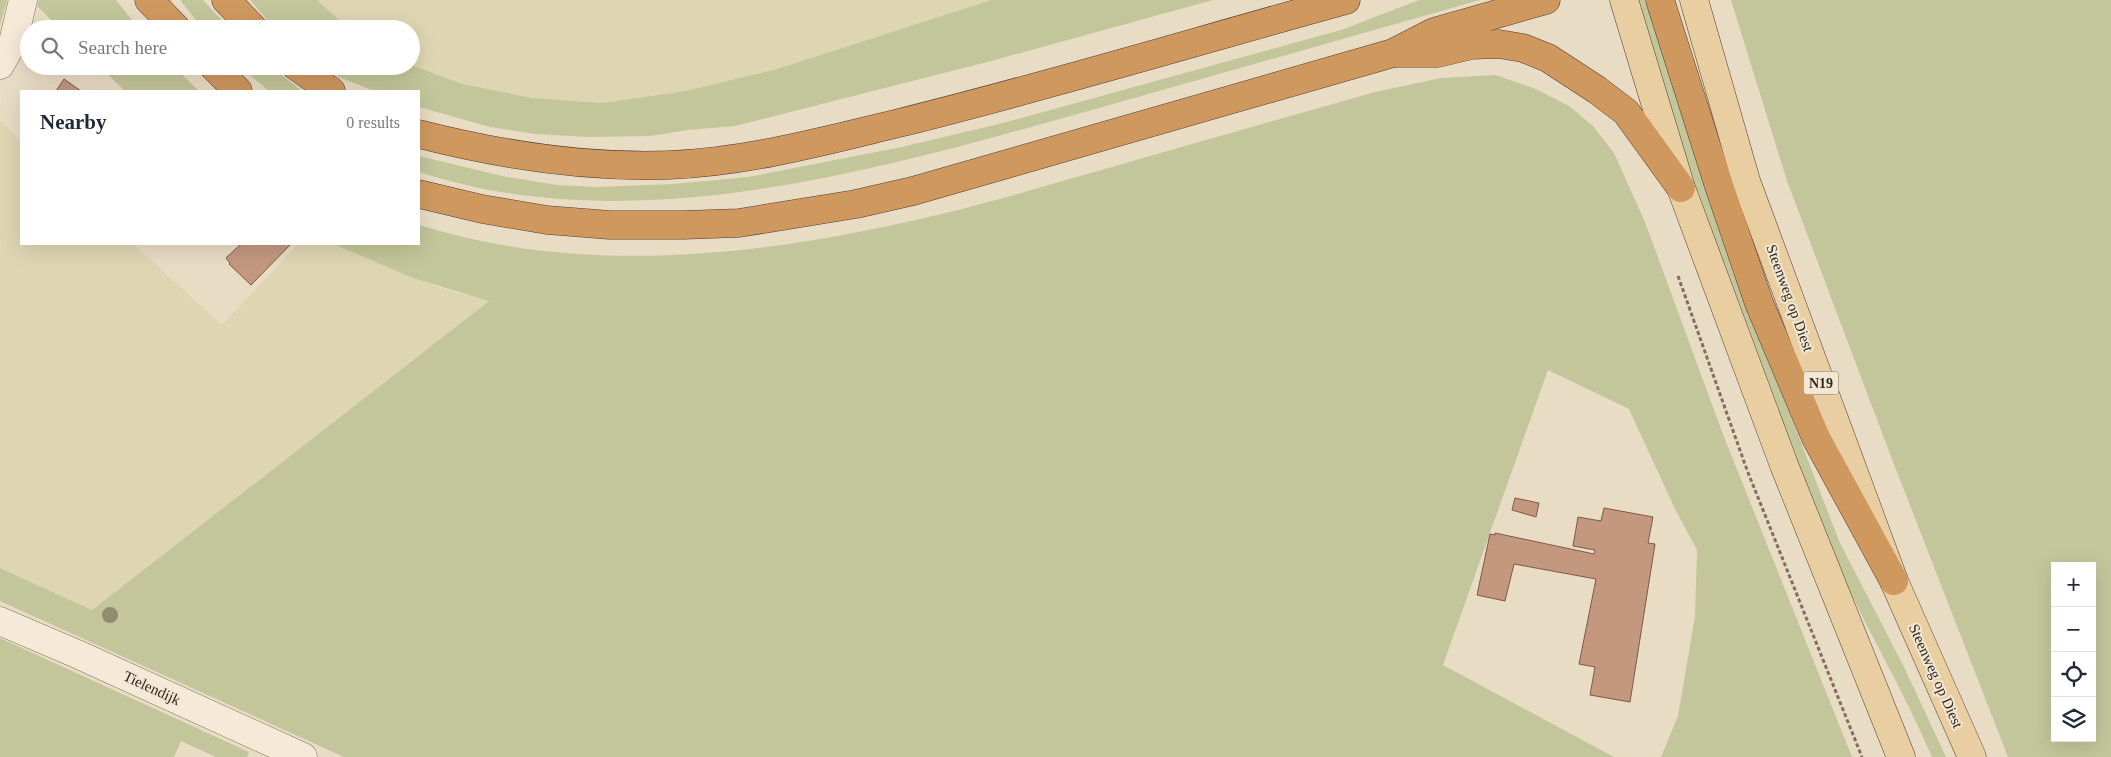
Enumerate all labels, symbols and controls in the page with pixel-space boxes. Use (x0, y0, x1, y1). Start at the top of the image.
search box (20, 20, 420, 75)
icon: search (38, 34, 66, 62)
text: Search here (78, 37, 167, 58)
text: Nearby (40, 110, 107, 134)
text: 0 results (346, 114, 400, 131)
street label: Steenweg op Diest (1763, 242, 1817, 354)
road number: N19 (1804, 372, 1838, 394)
map controls (2051, 562, 2096, 742)
button: + (2051, 562, 2096, 607)
button: − (2051, 607, 2096, 652)
street label: Steenweg op Diest (1906, 621, 1967, 731)
button: locate (2051, 652, 2096, 697)
street label: Tielendijk (121, 668, 184, 708)
button: layers (2051, 697, 2096, 742)

